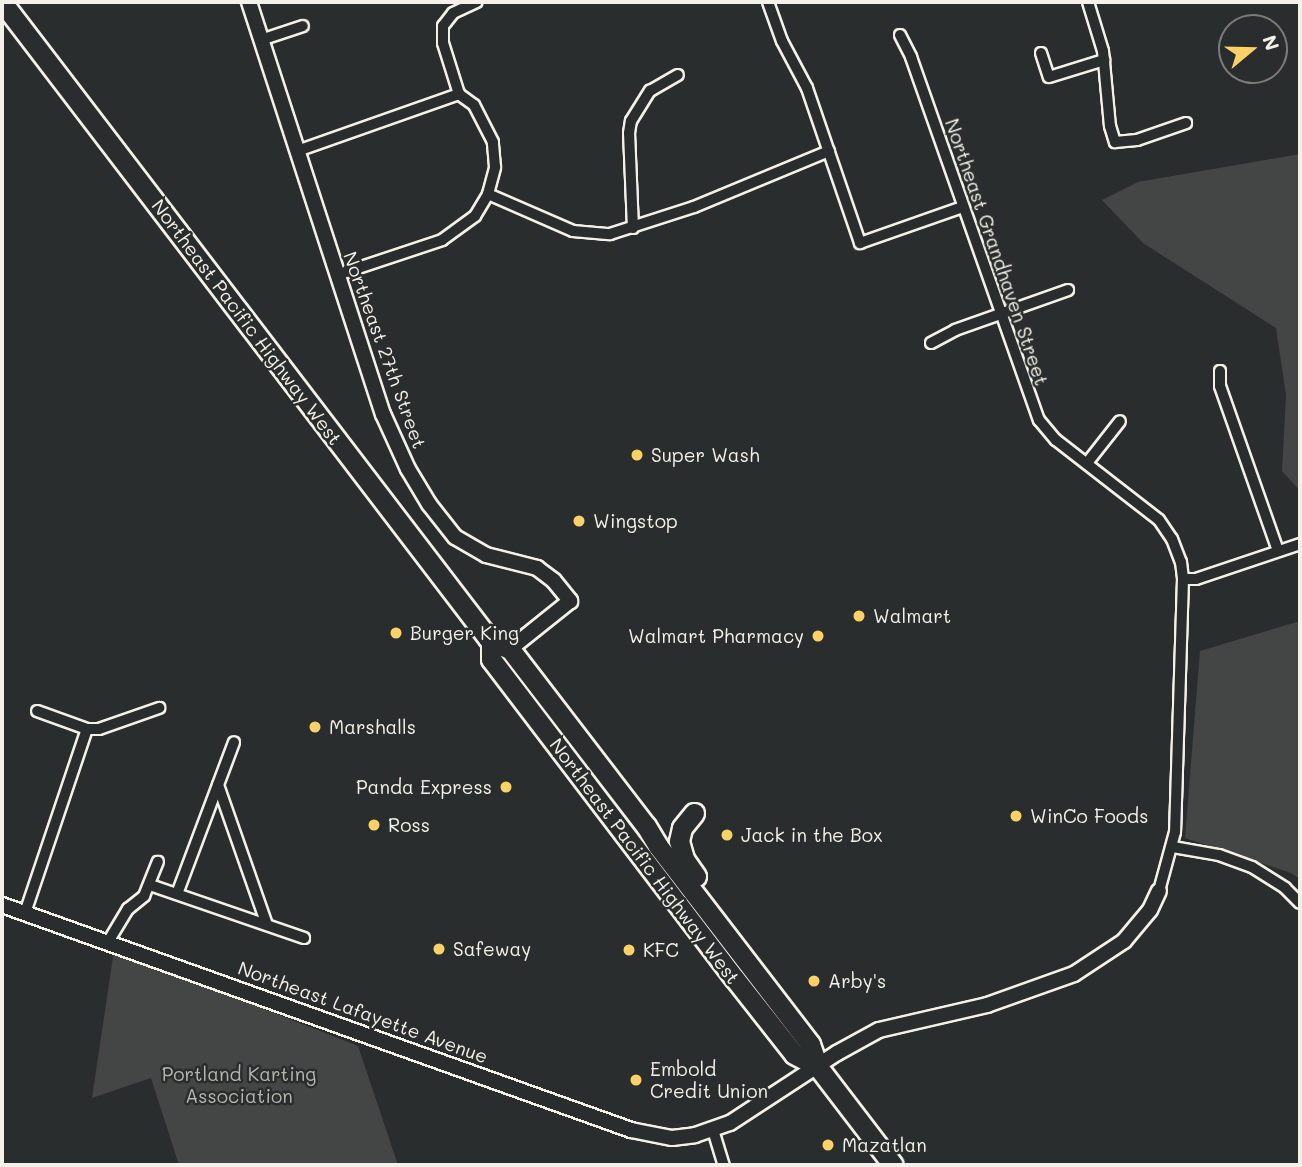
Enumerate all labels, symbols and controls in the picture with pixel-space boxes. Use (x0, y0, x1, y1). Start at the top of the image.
north arrow (1218, 14, 1288, 84)
text: N (1257, 32, 1286, 54)
street label: Northeast Grandhaven Street (941, 116, 1053, 388)
street label: Northeast Pacific Highway West (147, 195, 347, 449)
street label: Northeast 27th Street (339, 248, 431, 452)
place label: Super Wash (651, 444, 760, 466)
marker: Super Wash (629, 447, 645, 463)
place label: Wingstop (593, 510, 678, 532)
marker: Wingstop (571, 513, 587, 529)
place label: Walmart (873, 605, 951, 627)
marker: Walmart (851, 608, 867, 624)
place label: Burger King (410, 622, 519, 644)
marker: Burger King (388, 625, 404, 641)
place label: Walmart Pharmacy (628, 625, 804, 647)
marker: Walmart Pharmacy (810, 628, 826, 644)
place label: Marshalls (329, 716, 416, 738)
marker: Marshalls (307, 719, 323, 735)
street label: Northeast Pacific Highway West (545, 734, 745, 988)
place label: Panda Express (356, 776, 492, 798)
marker: Panda Express (498, 779, 514, 795)
place label: WinCo Foods (1030, 805, 1148, 827)
marker: WinCo Foods (1008, 808, 1024, 824)
place label: Ross (388, 814, 430, 836)
marker: Ross (366, 817, 382, 833)
place label: Jack in the Box (741, 824, 883, 846)
marker: Jack in the Box (719, 827, 735, 843)
place label: Safeway (453, 938, 531, 960)
place label: KFC (643, 939, 679, 961)
marker: Safeway (431, 941, 447, 957)
marker: KFC (621, 942, 637, 958)
street label: Northeast Lafayette Avenue (235, 956, 491, 1068)
place label: Arby's (828, 970, 886, 992)
marker: Arby's (806, 973, 822, 989)
place label: Embold Credit Union (650, 1058, 768, 1102)
park label: Portland Karting Association (162, 1063, 316, 1107)
marker: Embold Credit Union (628, 1072, 644, 1088)
place label: Mazatlan (842, 1134, 927, 1156)
marker: Mazatlan (820, 1137, 836, 1153)

